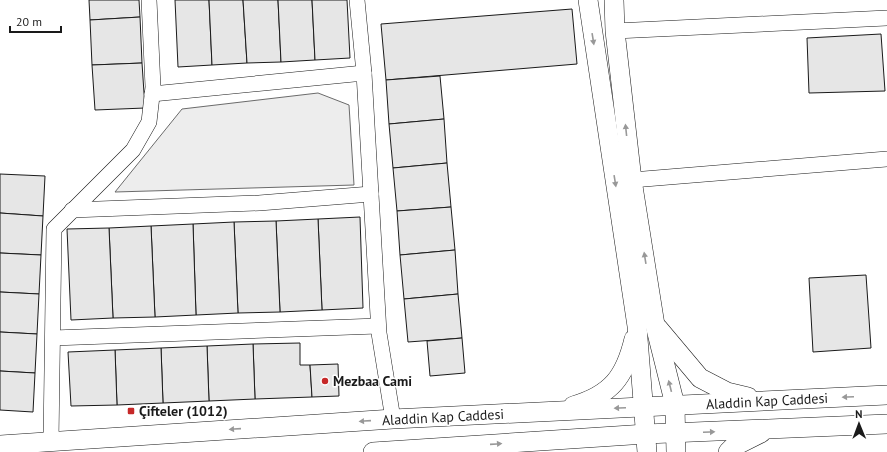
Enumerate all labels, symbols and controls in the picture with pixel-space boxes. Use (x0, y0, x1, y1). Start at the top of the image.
scale bar (10, 8, 61, 34)
text: 20 m (16, 14, 42, 29)
one-way arrow (590, 32, 596, 45)
one-way arrow (623, 123, 629, 136)
one-way arrow (612, 175, 618, 187)
one-way arrow (642, 252, 648, 264)
place label: Mezbaa Cami (333, 372, 412, 390)
marker: Mezbaa Cami (320, 376, 330, 386)
one-way arrow (667, 379, 673, 391)
street label: Aladdin Kap Caddesi (705, 389, 829, 413)
one-way arrow (841, 394, 854, 400)
place label: Çifteler (1012) (139, 402, 228, 420)
north arrow (839, 404, 879, 444)
street label: Aladdin Kap Caddesi (381, 405, 505, 429)
one-way arrow (613, 405, 626, 411)
marker: Çifteler (1012) (126, 406, 136, 416)
text: N (855, 407, 863, 421)
one-way arrow (358, 418, 371, 424)
one-way arrow (229, 426, 241, 433)
one-way arrow (703, 429, 715, 436)
one-way arrow (490, 441, 502, 448)

